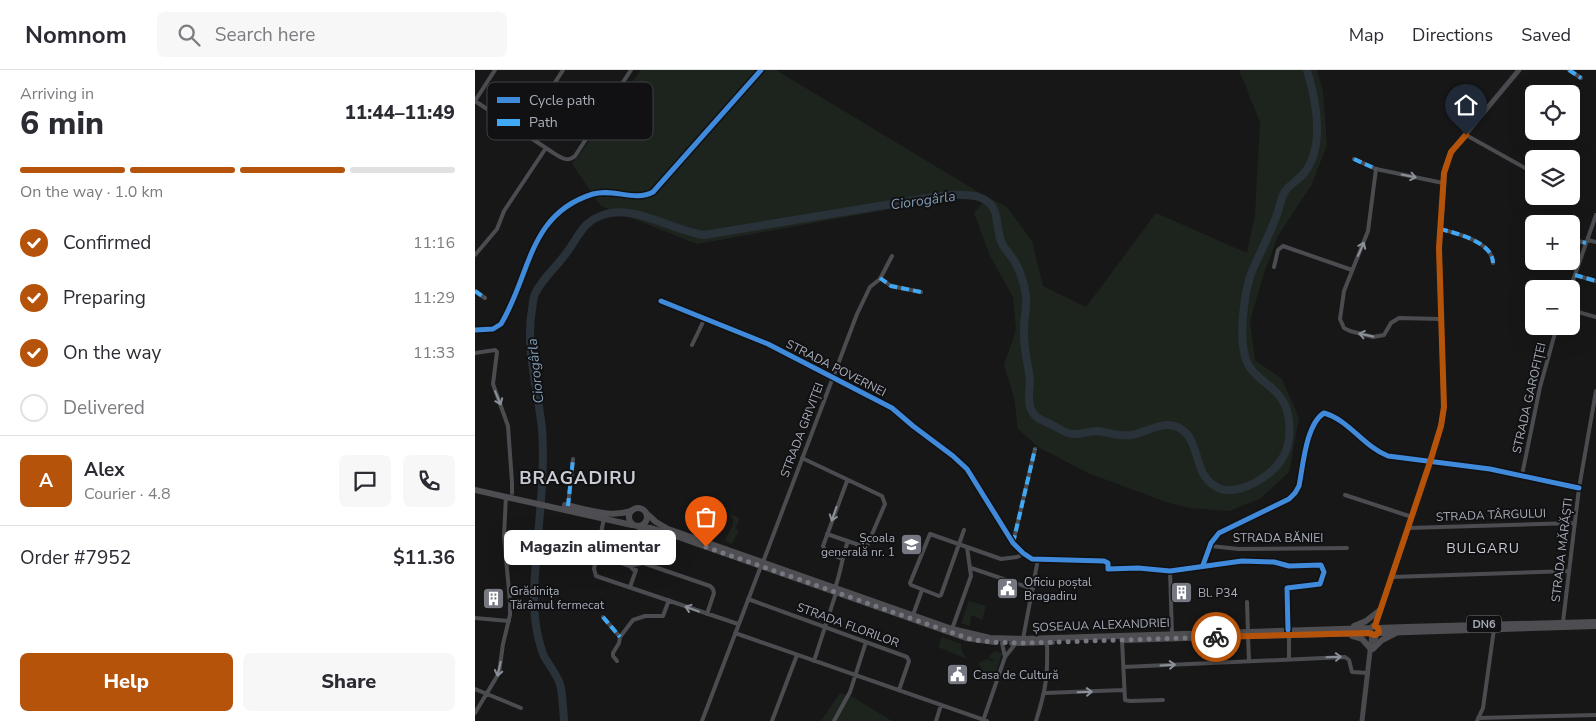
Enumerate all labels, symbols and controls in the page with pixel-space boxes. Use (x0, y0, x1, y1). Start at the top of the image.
search box (157, 12, 507, 57)
text: Nomnom (25, 19, 127, 51)
icon: search (175, 21, 203, 49)
text: Search here (215, 22, 315, 48)
text: Map (1349, 23, 1384, 47)
text: Directions (1412, 23, 1493, 47)
text: Saved (1521, 23, 1571, 47)
legend (487, 82, 653, 140)
text: Arriving in (20, 83, 94, 105)
pin (1445, 84, 1487, 135)
map controls (1525, 85, 1580, 335)
button: locate (1525, 85, 1580, 140)
text: Cycle path (529, 91, 595, 110)
icon: home (1452, 91, 1480, 119)
text: 11:44–11:49 (344, 100, 455, 126)
text: 6 min (20, 102, 104, 145)
text: Path (529, 113, 558, 132)
button: layers (1525, 150, 1580, 205)
one-way arrow (1401, 172, 1417, 182)
text: On the way · 1.0 km (20, 181, 163, 203)
water label: Ciorogârla (889, 187, 957, 214)
button: + (1525, 215, 1580, 270)
icon: check (20, 229, 48, 257)
text: Confirmed (63, 230, 151, 256)
text: 11:16 (413, 232, 455, 254)
one-way arrow (1357, 242, 1367, 257)
button: − (1525, 280, 1580, 335)
icon: check (20, 284, 48, 312)
text: Preparing (63, 285, 146, 311)
text: 11:29 (413, 287, 455, 309)
one-way arrow (1359, 330, 1375, 339)
street label: STRADA POVERNEI (783, 336, 889, 400)
water label: Ciorogârla (523, 337, 548, 404)
icon: check (20, 339, 48, 367)
text: On the way (63, 340, 161, 366)
street label: STRADA GAROFIȚEI (1508, 341, 1550, 455)
text: 11:33 (413, 342, 455, 364)
street label: STRADA GRIVIȚEI (777, 380, 827, 480)
one-way arrow (494, 390, 503, 405)
text: Delivered (63, 395, 145, 421)
button: chat (339, 455, 391, 507)
button: phone (403, 455, 455, 507)
text: Alex (84, 457, 125, 483)
district label: BRAGADIRU (519, 466, 637, 490)
text: A (39, 468, 53, 494)
text: Courier · 4.8 (84, 483, 170, 505)
pin (685, 496, 727, 547)
street label: STRADA MĂRĂȘTI (1548, 497, 1576, 603)
icon: bag (692, 503, 720, 531)
street label: STRADA TÂRGULUI (1436, 505, 1546, 525)
one-way arrow (829, 506, 838, 522)
callout: Magazin alimentar (504, 530, 676, 564)
place label: Școala generală nr. 1 (821, 530, 895, 560)
street label: STRADA BĂNIEI (1233, 530, 1323, 546)
school or university icon: Școala generală nr. 1 (899, 533, 923, 557)
text: Magazin alimentar (520, 536, 660, 558)
district label: BULGARU (1446, 539, 1520, 558)
text: Order #7952 (20, 545, 131, 571)
text: $11.36 (393, 545, 455, 571)
place label: Oficiu poștal Bragadiru (1024, 574, 1092, 604)
public building icon: Oficiu poștal Bragadiru (996, 577, 1020, 601)
building icon: Bl. P34 (1170, 581, 1194, 605)
place label: Grădinița Tărâmul fermecat (510, 583, 605, 613)
place label: Bl. P34 (1198, 585, 1238, 601)
building icon: Grădinița Tărâmul fermecat (482, 586, 506, 610)
street label: STRADA FLORILOR (795, 599, 901, 651)
one-way arrow (685, 604, 700, 613)
courier (1191, 612, 1241, 662)
street label: ȘOSEAUA ALEXANDRIEI (1032, 615, 1170, 635)
road number: DN6 (1467, 616, 1501, 632)
icon: bike (1202, 623, 1230, 651)
one-way arrow (1326, 652, 1342, 662)
button: Help (20, 653, 233, 711)
button: Share (243, 653, 455, 711)
one-way arrow (494, 660, 503, 676)
one-way arrow (1160, 660, 1176, 669)
public building icon: Casa de Cultură (945, 663, 969, 687)
place label: Casa de Cultură (973, 667, 1059, 683)
one-way arrow (1076, 687, 1092, 696)

